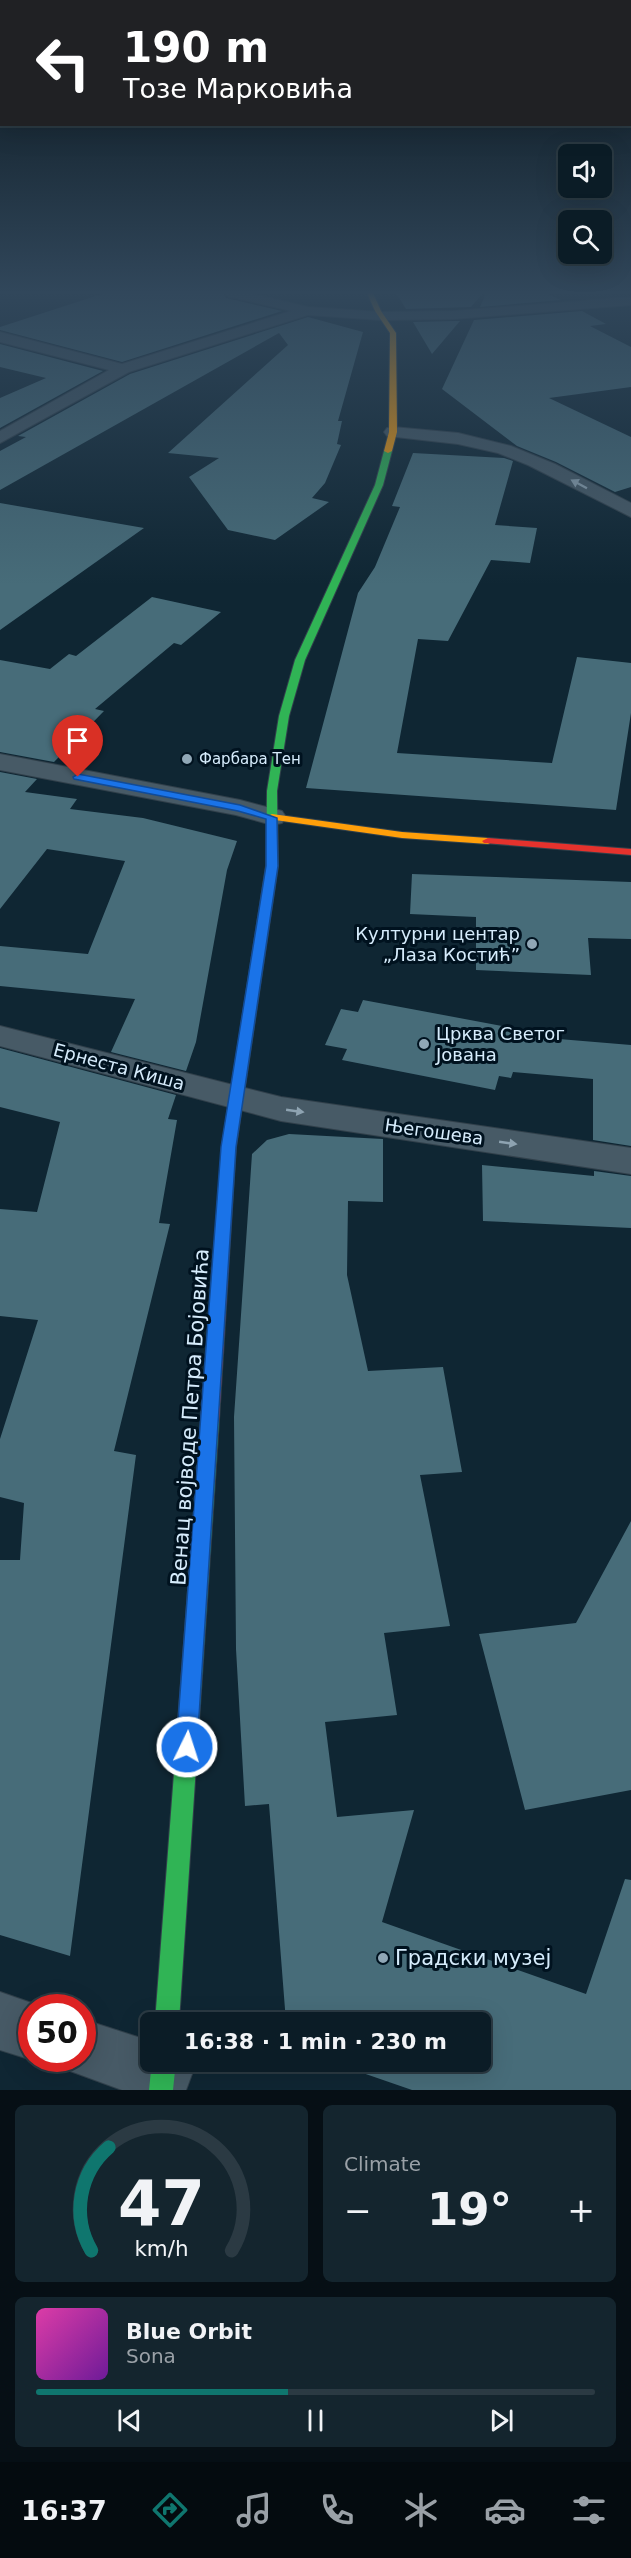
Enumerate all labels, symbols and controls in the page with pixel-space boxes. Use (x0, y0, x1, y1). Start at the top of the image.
text: 190 m (123, 23, 269, 72)
icon: left (24, 24, 102, 102)
text: Тозе Марковића (123, 73, 353, 104)
map controls (558, 144, 612, 264)
button: sound (558, 144, 612, 198)
button: search (558, 210, 612, 264)
one-way arrow (570, 479, 587, 489)
pin (52, 715, 103, 777)
icon: arrive (61, 724, 94, 757)
place label: Фарбара Тен (199, 750, 301, 768)
marker: Фарбара Тен (180, 752, 194, 766)
place label: Културни центар „Лаза Костић” (355, 923, 520, 965)
marker: Културни центар „Лаза Костић” (525, 937, 539, 951)
place label: Црква Светог Јована (435, 1023, 565, 1065)
marker: Црква Светог Јована (417, 1037, 431, 1051)
street label: Ернеста Киша (51, 1039, 187, 1094)
one-way arrow (285, 1107, 304, 1116)
street label: Његошева (383, 1114, 485, 1149)
one-way arrow (499, 1138, 518, 1147)
street label: Венац војводе Петра Бојовића (166, 1248, 214, 1586)
position arrow (155, 1715, 219, 1779)
place label: Градски музеј (395, 1946, 551, 1970)
marker: Градски музеј (376, 1951, 390, 1965)
speed limit sign: 50 (18, 1994, 96, 2072)
text: 16:38 · 1 min · 230 m (184, 2029, 447, 2054)
text: Climate (344, 2152, 421, 2176)
text: 47 (118, 2167, 205, 2240)
text: 19° (427, 2183, 512, 2236)
text: − (344, 2191, 372, 2230)
text: + (567, 2191, 595, 2230)
text: km/h (134, 2236, 189, 2261)
text: Blue Orbit (126, 2319, 252, 2344)
text: Sona (126, 2344, 176, 2368)
icon: previous (113, 2404, 146, 2437)
icon: pause (299, 2404, 332, 2437)
icon: next (485, 2404, 518, 2437)
icon: directions (149, 2489, 191, 2531)
icon: music (233, 2489, 275, 2531)
icon: phone (316, 2489, 358, 2531)
icon: climate (400, 2489, 442, 2531)
icon: car (484, 2489, 526, 2531)
icon: filters (568, 2489, 610, 2531)
text: 16:37 (21, 2495, 107, 2526)

